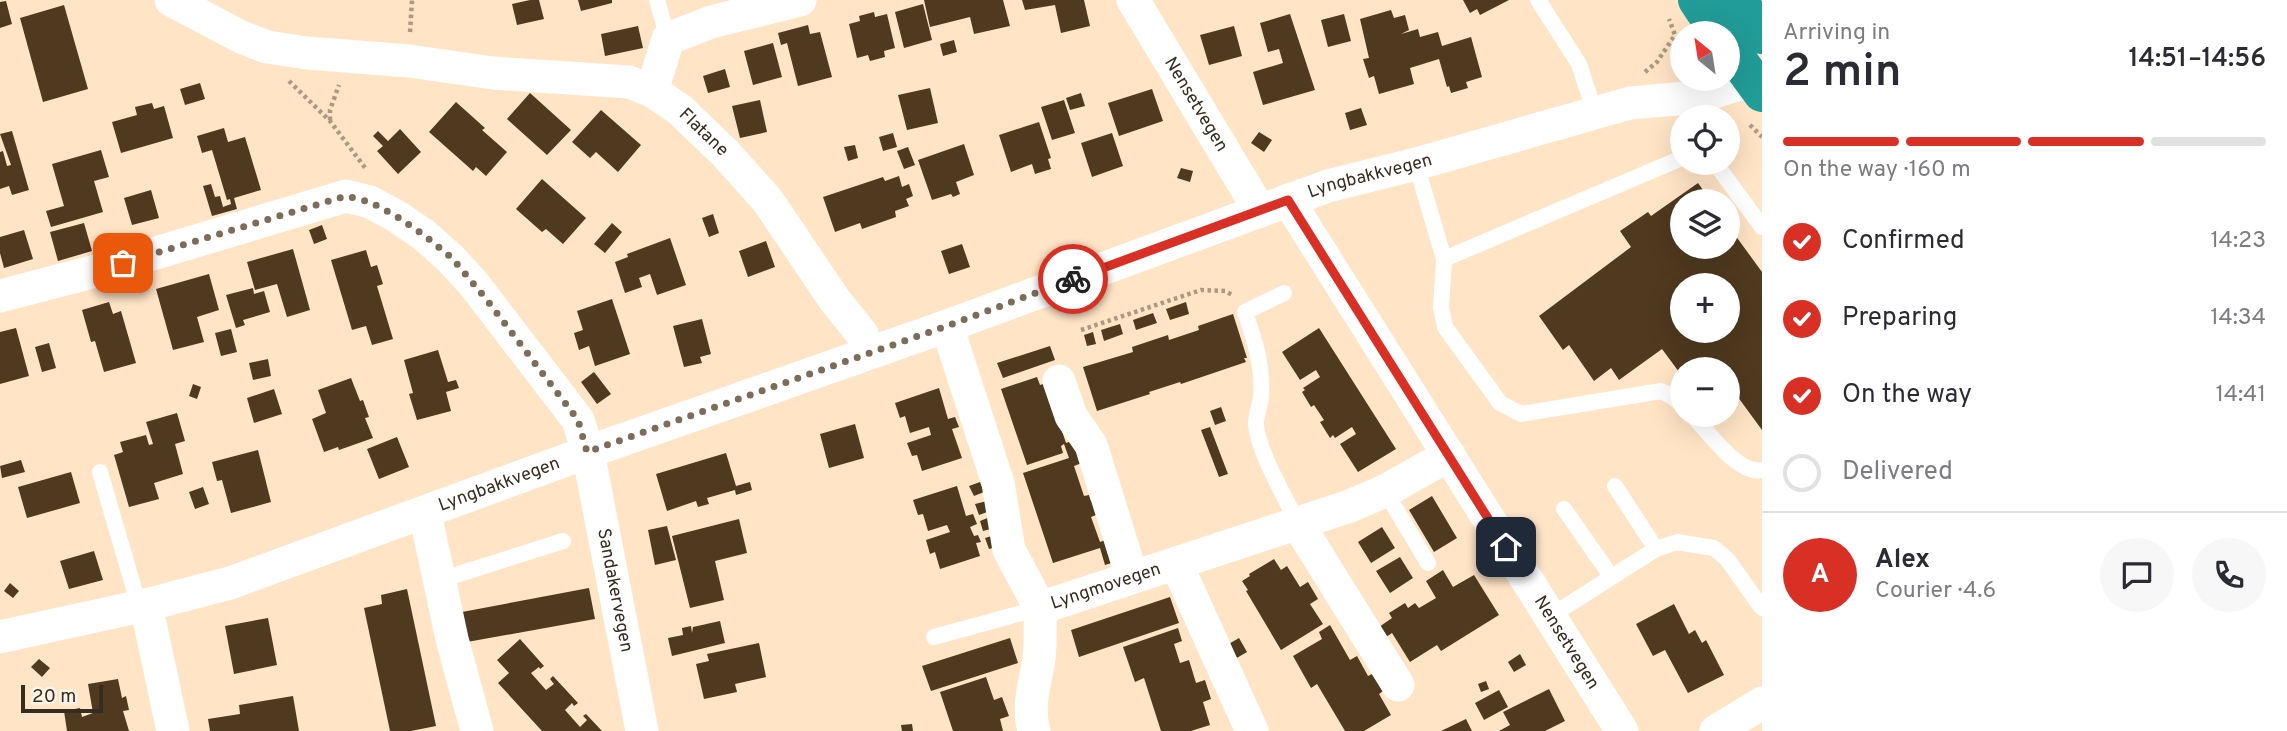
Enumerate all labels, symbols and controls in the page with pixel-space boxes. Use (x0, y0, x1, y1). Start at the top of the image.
text: Arriving in (1783, 19, 1890, 48)
north arrow (1670, 21, 1740, 91)
map controls (1670, 21, 1740, 427)
text: 14:51–14:56 (2128, 43, 2266, 76)
text: 2 min (1783, 44, 1902, 103)
street label: Nensetvegen (1159, 53, 1233, 156)
street label: Flatane (674, 103, 733, 162)
button: locate (1670, 105, 1740, 175)
street label: Lyngbakkvegen (1305, 149, 1435, 204)
text: On the way · 160 m (1783, 156, 1971, 185)
button: layers (1670, 189, 1740, 259)
icon: check (1783, 223, 1821, 261)
text: Confirmed (1842, 225, 1965, 258)
text: 14:23 (2211, 227, 2266, 256)
pin (93, 233, 153, 293)
icon: bag (104, 244, 142, 282)
courier (1038, 244, 1108, 314)
icon: bike (1054, 260, 1092, 298)
button: + (1670, 273, 1740, 343)
icon: check (1783, 300, 1821, 338)
text: Preparing (1842, 302, 1957, 335)
text: 14:34 (2210, 304, 2266, 333)
button: − (1670, 357, 1740, 427)
icon: check (1783, 377, 1821, 415)
text: On the way (1842, 379, 1972, 412)
text: 14:41 (2216, 381, 2266, 410)
street label: Lyngbakkvegen (435, 452, 563, 517)
text: Delivered (1842, 456, 1953, 489)
pin (1476, 517, 1536, 577)
street label: Sandakervegen (592, 526, 638, 654)
icon: home (1487, 528, 1525, 566)
button: chat (2100, 538, 2174, 612)
button: phone (2192, 538, 2266, 612)
text: Alex (1875, 544, 1930, 577)
street label: Lyngmovegen (1048, 558, 1164, 615)
text: A (1811, 559, 1829, 592)
text: Courier · 4.6 (1875, 577, 1996, 606)
street label: Nensetvegen (1528, 592, 1604, 694)
scale bar (21, 682, 103, 714)
text: 20 m (32, 685, 76, 709)

